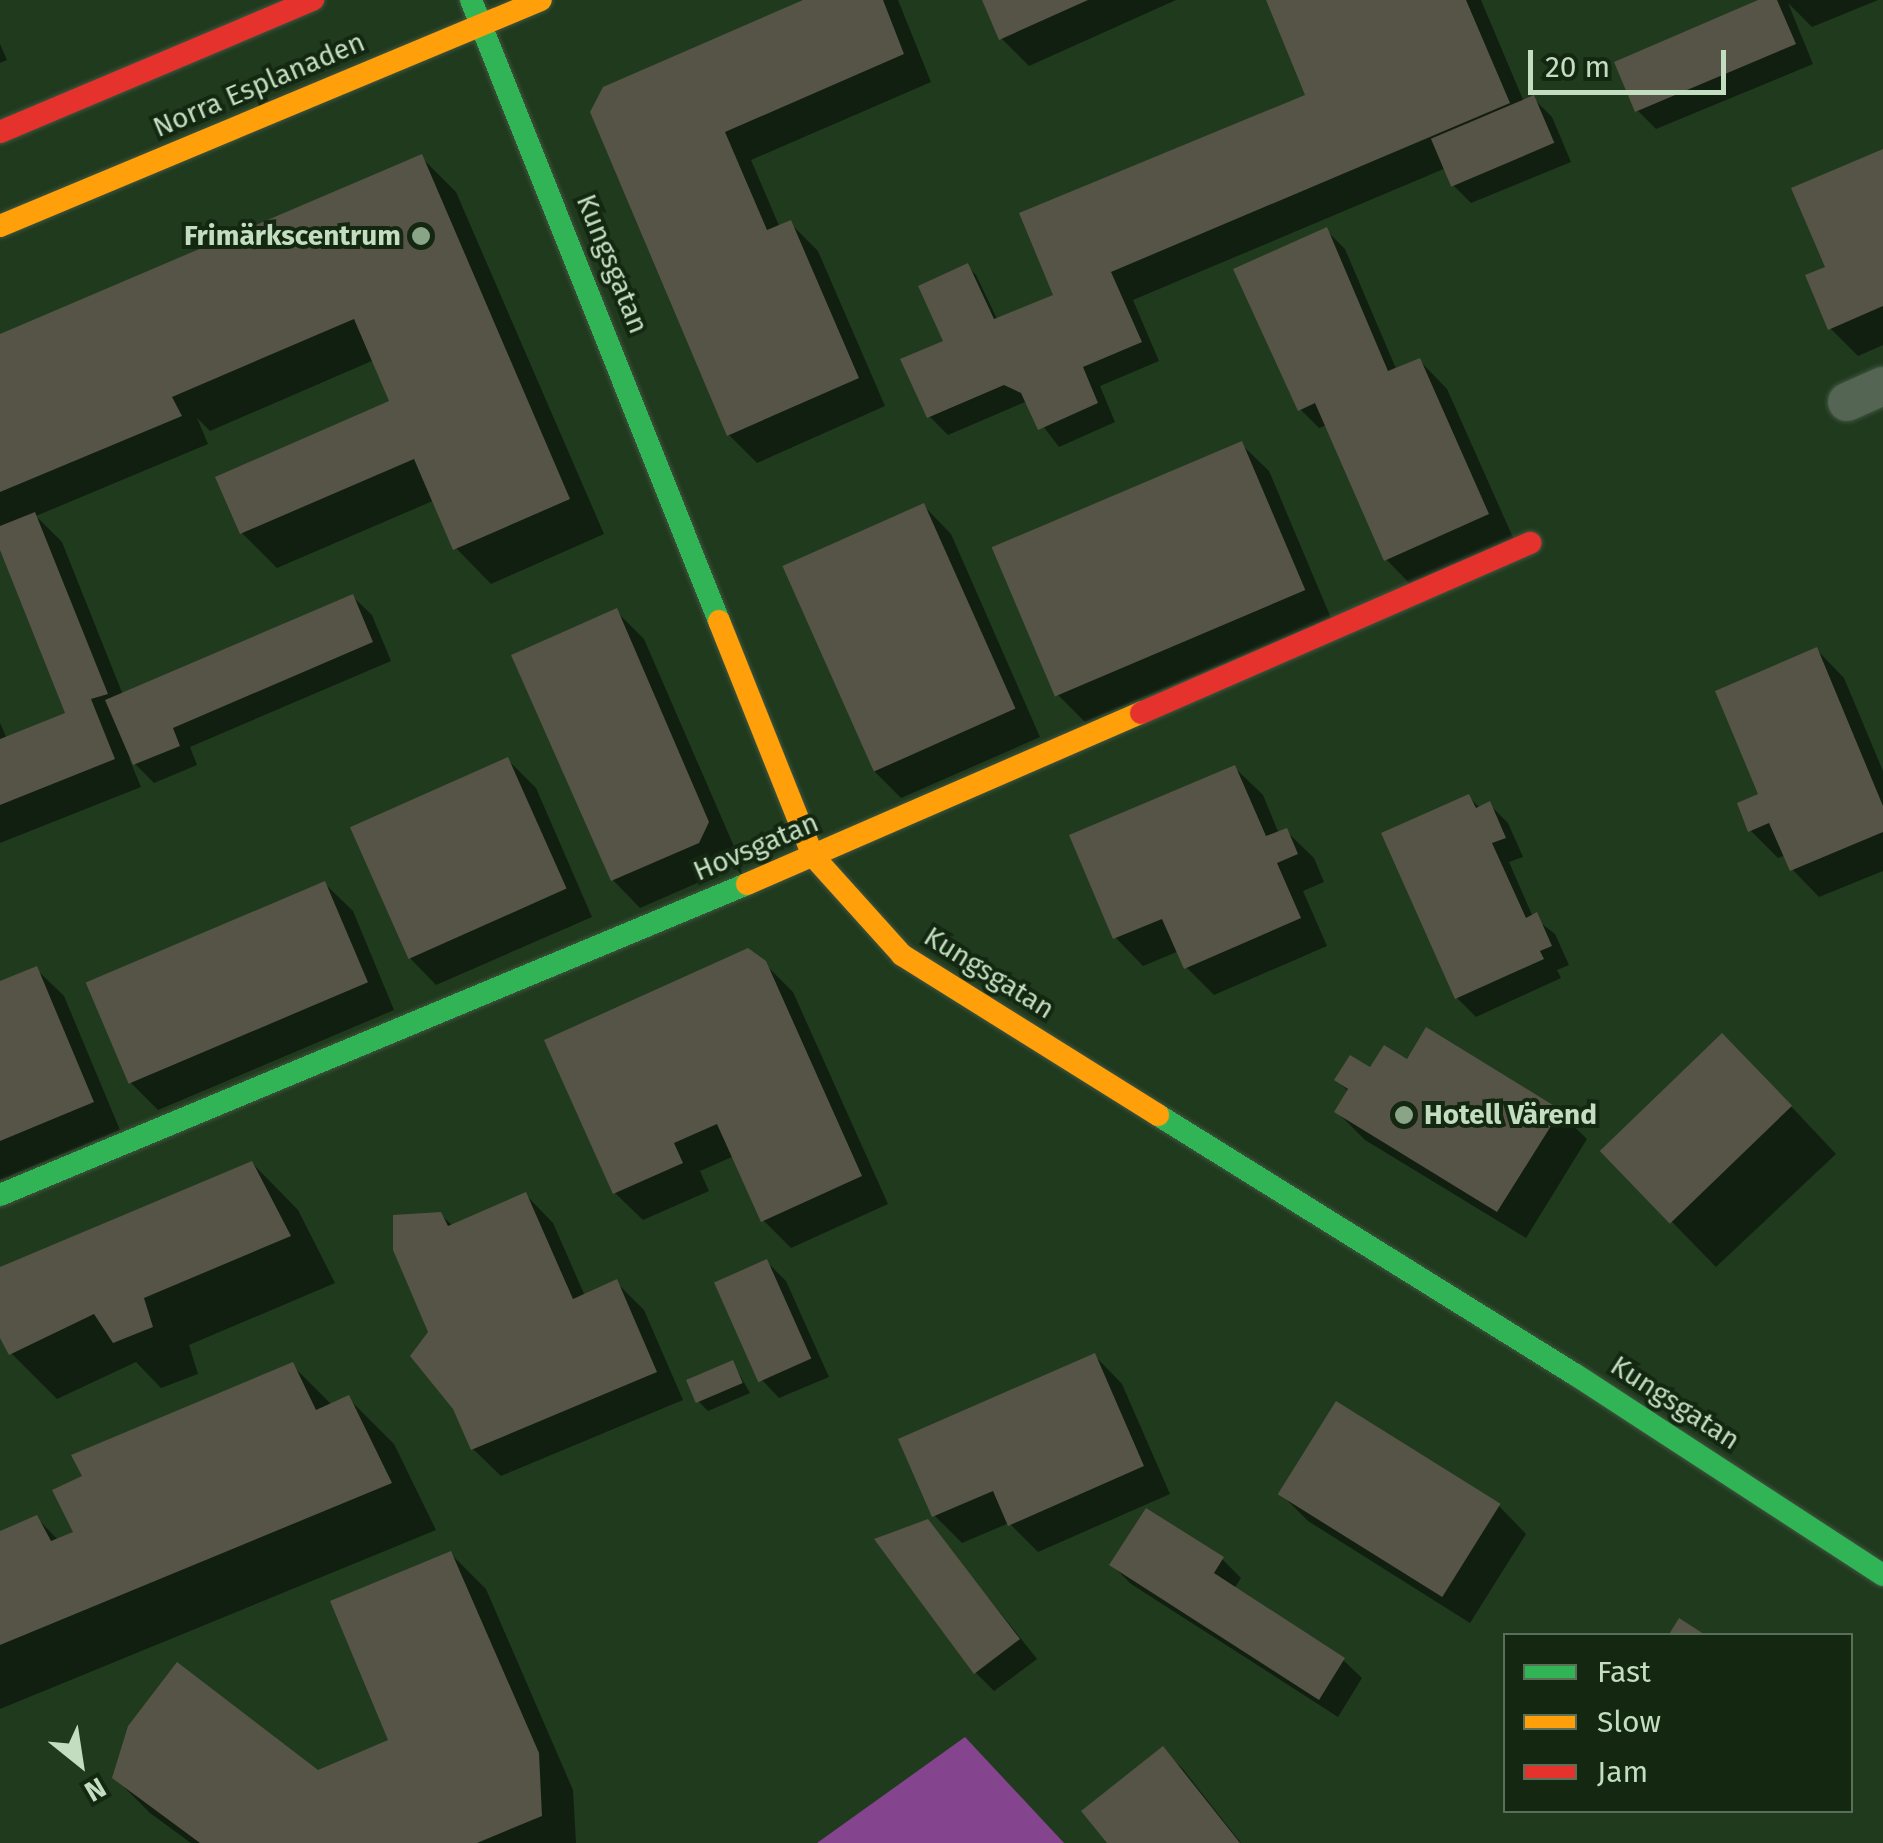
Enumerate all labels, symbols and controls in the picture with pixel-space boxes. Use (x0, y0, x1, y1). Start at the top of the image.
street label: Norra Esplanaden (148, 25, 370, 145)
scale bar (1533, 30, 1730, 92)
text: 20 m (1545, 49, 1610, 85)
street label: Kungsgatan (569, 189, 655, 339)
place label: Frimärkscentrum (184, 219, 401, 253)
marker: Frimärkscentrum (410, 225, 432, 247)
street label: Hovsgatan (688, 806, 824, 888)
street label: Kungsgatan (918, 920, 1060, 1026)
place label: Hotell Värend (1424, 1098, 1597, 1132)
marker: Hotell Värend (1393, 1104, 1415, 1126)
street label: Kungsgatan (1604, 1349, 1746, 1457)
legend (1503, 1633, 1853, 1813)
text: Fast (1597, 1654, 1651, 1690)
text: Slow (1597, 1704, 1661, 1740)
north arrow (30, 1713, 130, 1813)
text: Jam (1597, 1754, 1648, 1790)
text: N (79, 1770, 112, 1808)

